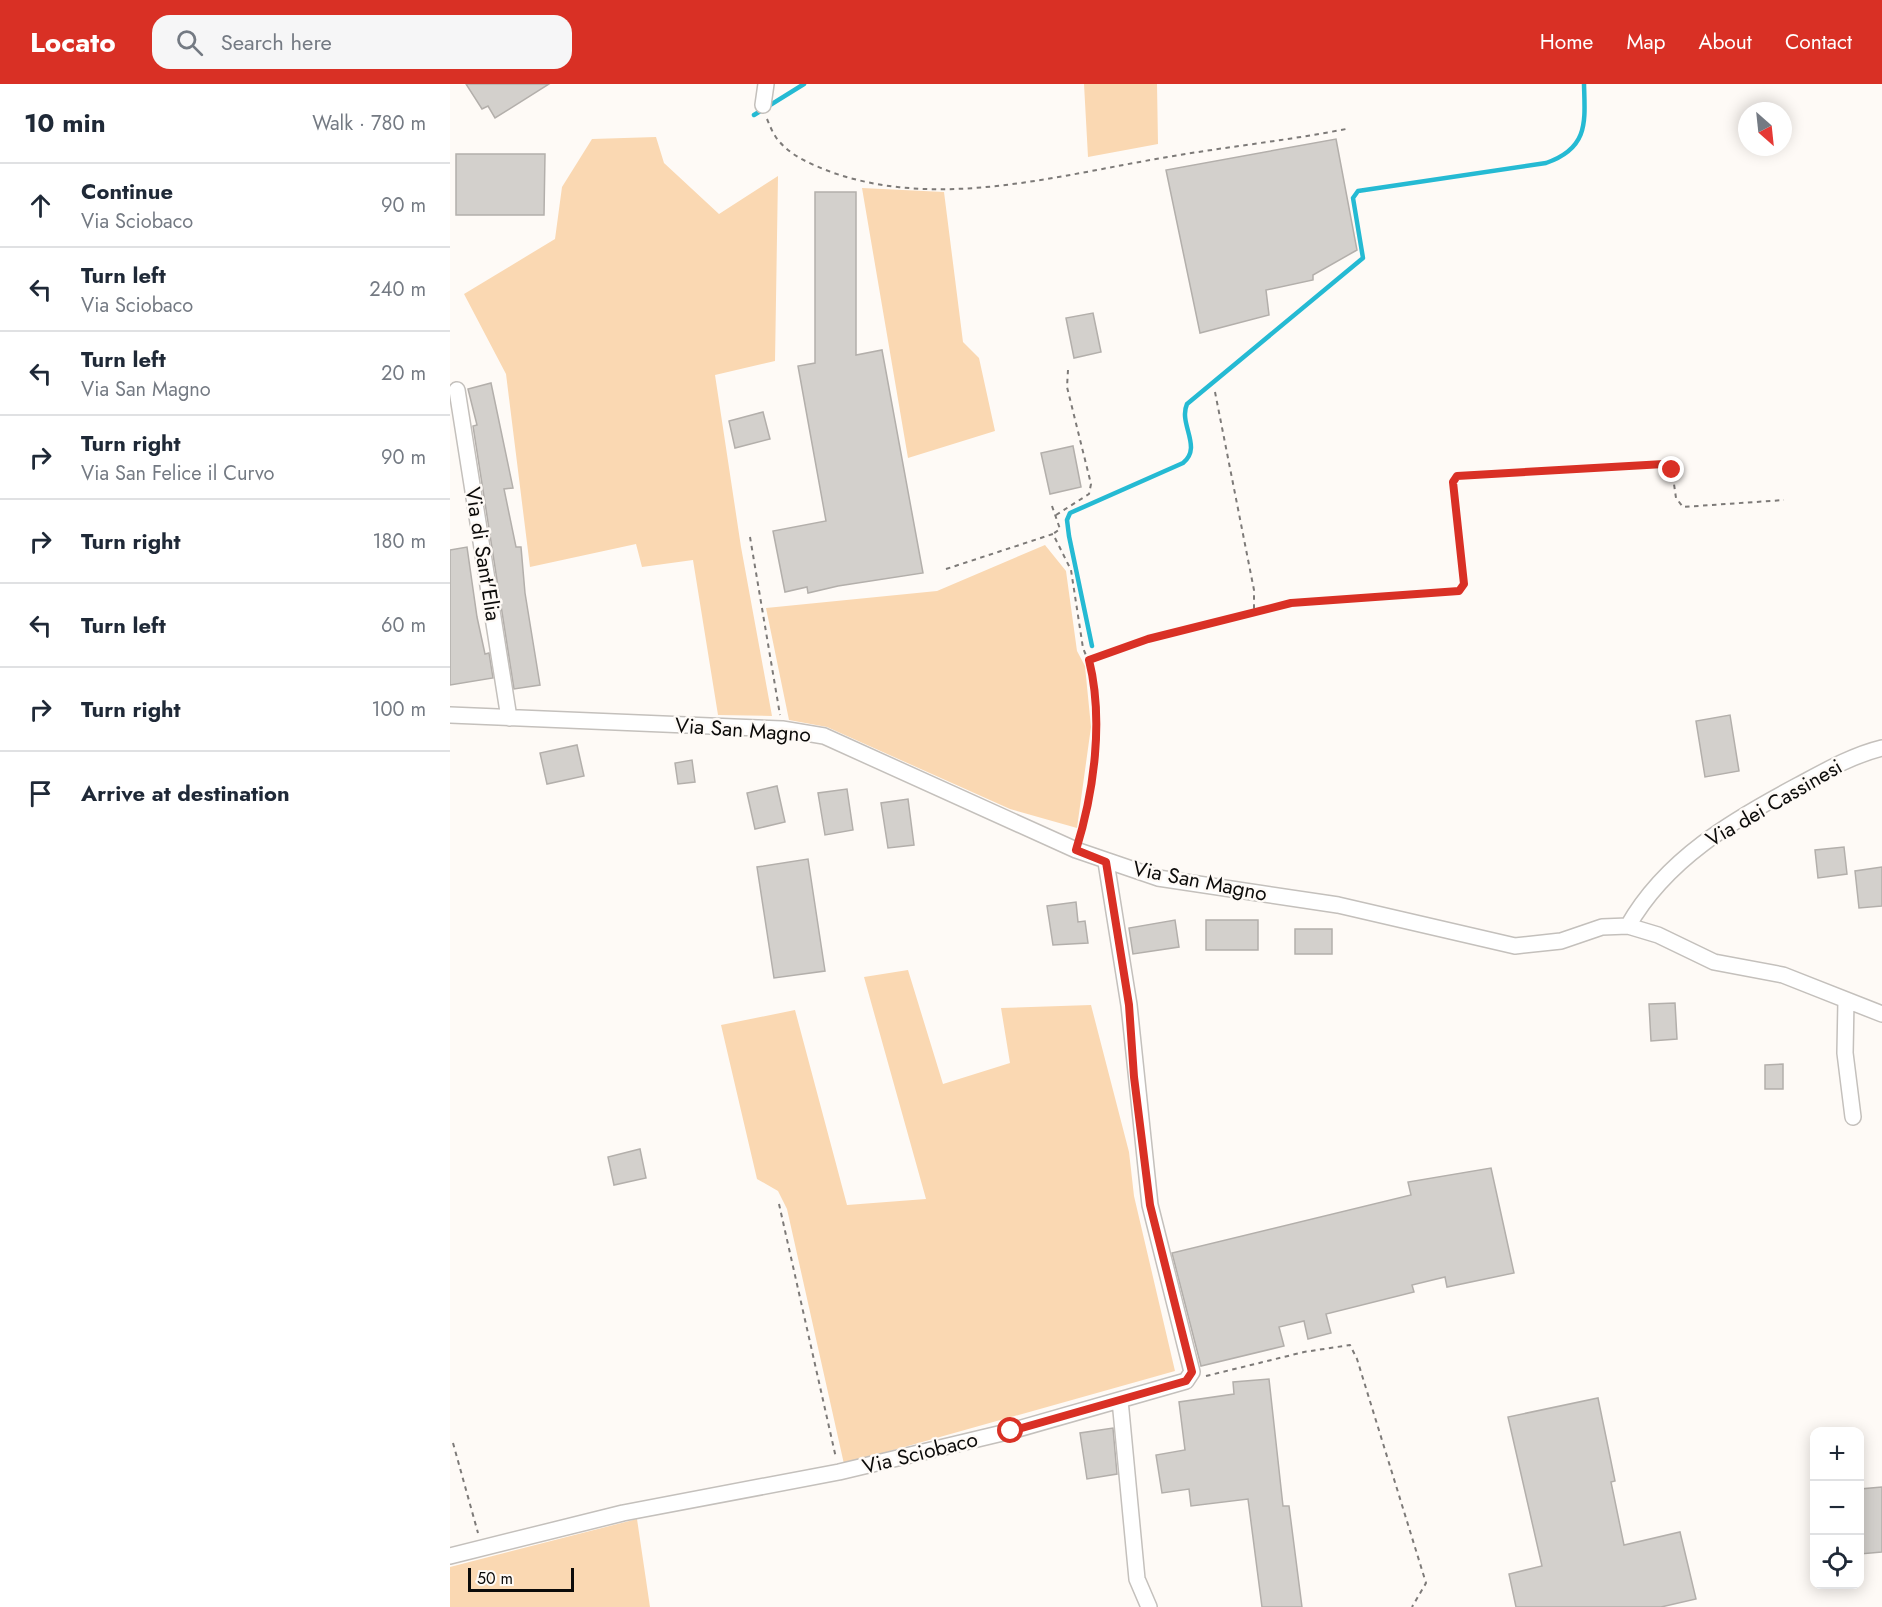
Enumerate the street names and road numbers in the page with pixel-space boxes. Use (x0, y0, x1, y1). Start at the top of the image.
street label: Via di Sant'Elia (458, 485, 508, 623)
street label: Via San Magno (674, 710, 812, 750)
street label: Via dei Cassinesi (1700, 752, 1848, 854)
street label: Via San Magno (1130, 853, 1270, 909)
street label: Via Sciobaco (859, 1424, 981, 1482)

